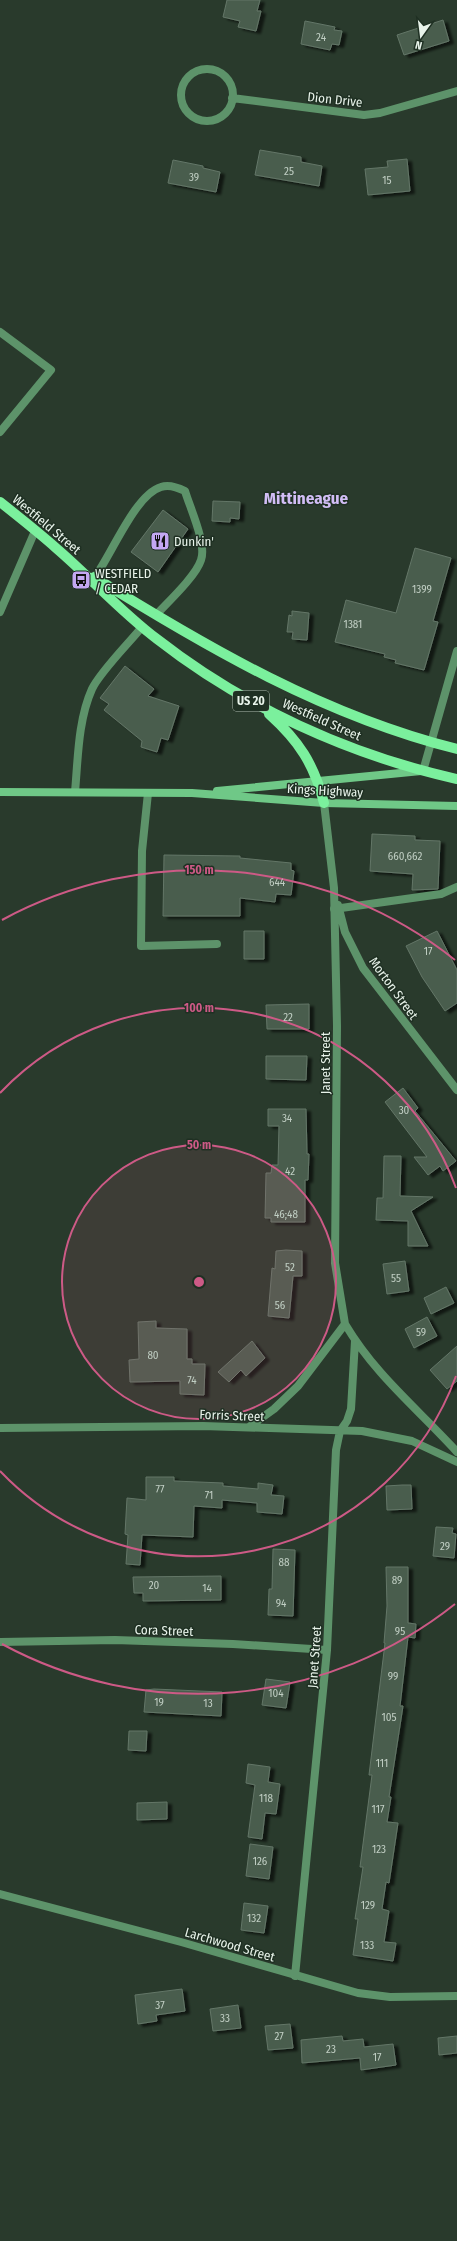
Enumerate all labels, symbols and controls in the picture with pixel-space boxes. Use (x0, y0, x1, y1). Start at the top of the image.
north arrow (401, 16, 441, 56)
house number: 24 (316, 31, 327, 44)
text: N (414, 38, 423, 52)
street label: Dion Drive (307, 89, 363, 110)
house number: 25 (284, 165, 294, 178)
house number: 39 (189, 171, 199, 184)
house number: 15 (382, 174, 392, 187)
district label: Mittineague (264, 488, 349, 509)
street label: Westfield Street (10, 492, 84, 558)
restaurant icon: Dunkin' (149, 530, 171, 552)
place label: Dunkin' (174, 534, 214, 549)
place label: WESTFIELD / CEDAR (95, 566, 151, 596)
bus stop icon: WESTFIELD / CEDAR (70, 569, 92, 591)
house number: 1399 (412, 583, 432, 596)
house number: 1381 (344, 618, 362, 631)
road number: US 20 (233, 691, 269, 711)
street label: Westfield Street (280, 695, 364, 744)
street label: Kings Highway (287, 781, 364, 800)
house number: 660,662 (388, 850, 422, 863)
text: 150 m (184, 863, 214, 877)
house number: 644 (269, 876, 286, 889)
house number: 17 (424, 945, 433, 958)
street label: Morton Street (366, 954, 422, 1023)
text: 100 m (184, 1001, 214, 1015)
house number: 22 (283, 1011, 293, 1024)
street label: Janet Street (318, 1031, 333, 1094)
house number: 30 (399, 1104, 410, 1117)
house number: 34 (282, 1112, 293, 1125)
text: 50 m (187, 1138, 211, 1152)
house number: 42 (285, 1165, 295, 1178)
house number: 46;48 (274, 1208, 298, 1221)
house number: 52 (285, 1261, 295, 1274)
house number: 55 (391, 1272, 401, 1285)
centre of rings (192, 1275, 206, 1289)
house number: 56 (275, 1299, 286, 1312)
house number: 59 (416, 1326, 426, 1339)
house number: 80 (147, 1349, 159, 1362)
house number: 74 (187, 1374, 197, 1387)
street label: Forris Street (199, 1407, 265, 1424)
house number: 77 (156, 1483, 165, 1496)
house number: 71 (205, 1489, 213, 1502)
house number: 29 (440, 1540, 450, 1553)
house number: 88 (279, 1556, 290, 1569)
house number: 89 (392, 1574, 402, 1587)
house number: 20 (149, 1579, 160, 1592)
house number: 14 (202, 1582, 212, 1595)
house number: 94 (276, 1597, 287, 1610)
street label: Cora Street (134, 1622, 194, 1639)
street label: Janet Street (305, 1625, 324, 1689)
house number: 95 (395, 1625, 405, 1638)
house number: 99 (388, 1670, 398, 1683)
house number: 104 (268, 1687, 284, 1700)
house number: 19 (154, 1696, 164, 1709)
house number: 13 (203, 1697, 213, 1710)
house number: 105 (381, 1711, 397, 1724)
house number: 111 (376, 1757, 388, 1770)
house number: 118 (259, 1792, 273, 1805)
house number: 117 (372, 1803, 385, 1816)
house number: 123 (372, 1843, 386, 1856)
house number: 126 (253, 1855, 268, 1868)
house number: 129 (361, 1899, 375, 1912)
house number: 132 (247, 1912, 261, 1925)
street label: Larchwood Street (183, 1924, 277, 1965)
house number: 133 (360, 1939, 374, 1952)
house number: 37 (155, 1999, 165, 2012)
house number: 33 (220, 2012, 230, 2025)
house number: 27 (274, 2030, 284, 2043)
house number: 23 (326, 2043, 336, 2056)
house number: 17 (373, 2051, 382, 2064)

